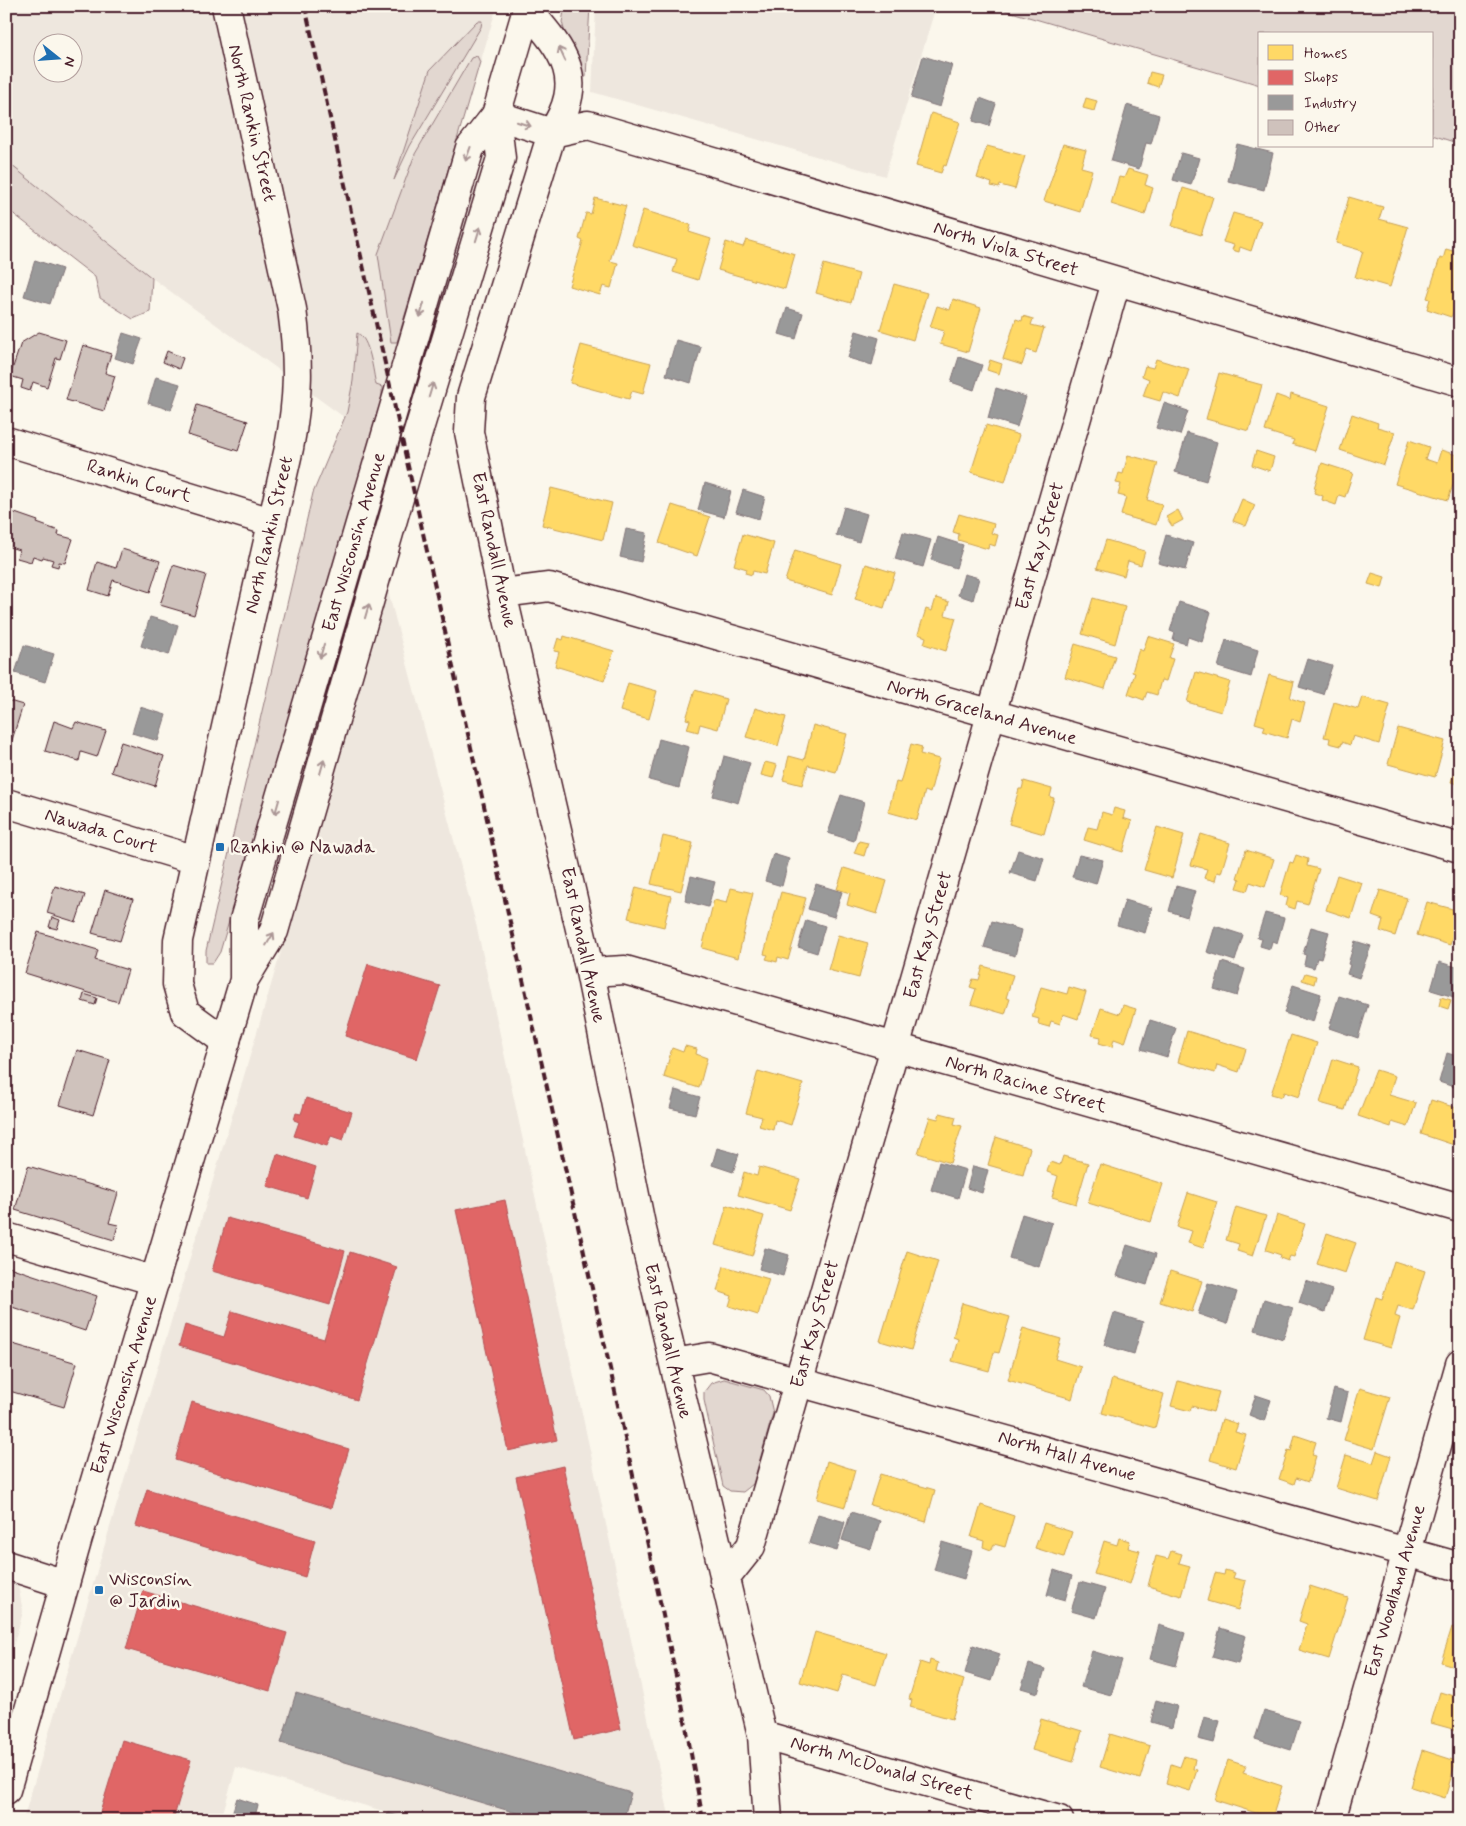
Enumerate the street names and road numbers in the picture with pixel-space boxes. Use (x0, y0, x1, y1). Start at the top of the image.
street label: North Rankin Street (222, 42, 282, 204)
street label: North Viola Street (931, 215, 1081, 283)
street label: East Wisconsin Avenue (316, 449, 392, 635)
street label: Rankin Court (84, 453, 194, 509)
street label: North Rankin Street (239, 454, 299, 616)
street label: East Randall Avenue (465, 470, 523, 630)
street label: East Kay Street (1010, 479, 1070, 613)
street label: North Graceland Avenue (884, 673, 1080, 751)
street label: Nawada Court (42, 802, 160, 860)
street label: East Randall Avenue (554, 865, 612, 1025)
street label: East Kay Street (898, 868, 958, 1002)
street label: North Racine Street (942, 1049, 1110, 1119)
street label: East Kay Street (785, 1257, 845, 1391)
street label: East Randall Avenue (638, 1261, 698, 1421)
street label: East Wisconsin Avenue (85, 1292, 163, 1478)
street label: North Hall Avenue (995, 1424, 1139, 1488)
street label: East Woodland Avenue (1358, 1502, 1432, 1680)
street label: North McDonald Street (787, 1730, 977, 1806)

